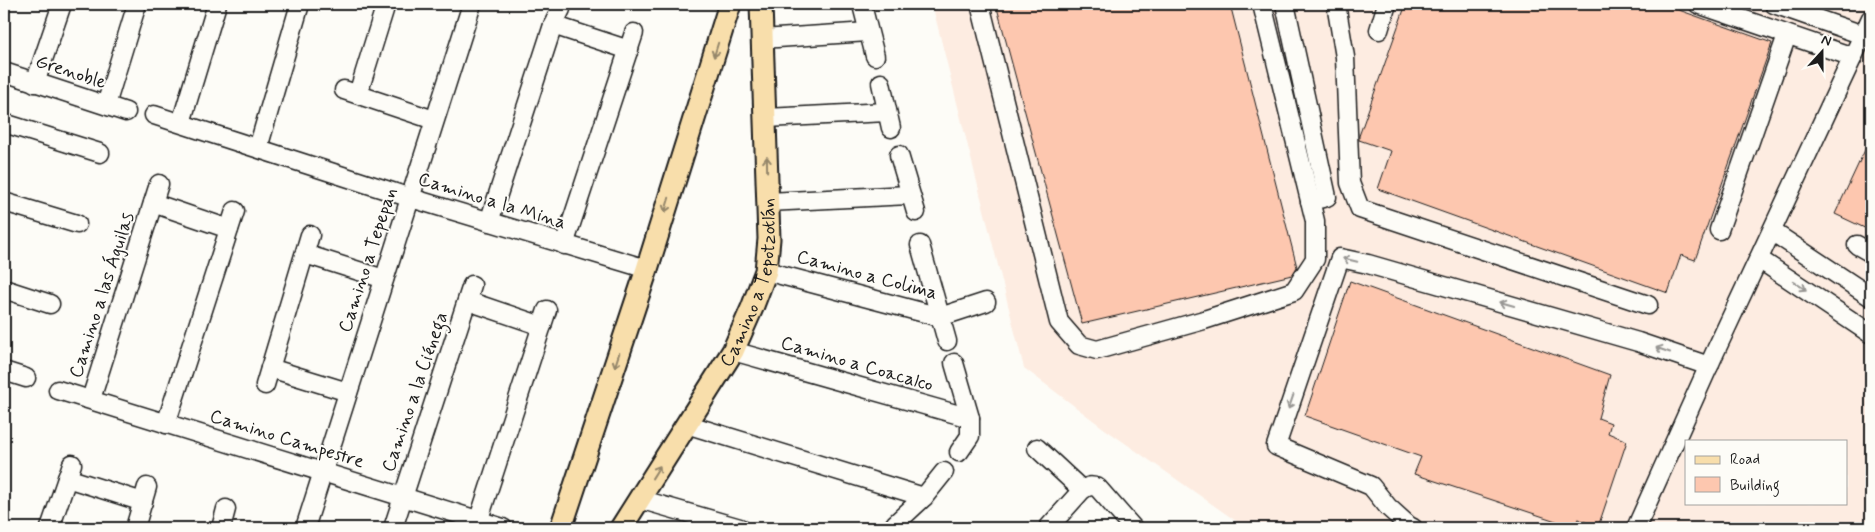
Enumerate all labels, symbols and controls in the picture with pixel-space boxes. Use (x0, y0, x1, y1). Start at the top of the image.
north arrow (1798, 28, 1848, 78)
text: N (1819, 31, 1834, 51)
one-way arrow (710, 42, 720, 58)
street label: Grenoble (32, 49, 110, 95)
one-way arrow (762, 156, 772, 172)
street label: Camino a la Mina (415, 167, 569, 235)
street label: Camino a Tepepan (333, 184, 403, 336)
one-way arrow (662, 197, 671, 213)
street label: Camino a Tepotzotlán (714, 198, 782, 372)
street label: Camino a las Águilas (62, 209, 142, 381)
street label: Camino a Colima (794, 244, 940, 306)
one-way arrow (1343, 255, 1359, 264)
one-way arrow (1792, 281, 1806, 291)
one-way arrow (1499, 299, 1515, 309)
street label: Camino a la Ciénega (376, 309, 457, 476)
street label: Camino a Coacalco (778, 330, 936, 398)
one-way arrow (1655, 345, 1671, 355)
one-way arrow (612, 352, 621, 367)
one-way arrow (1286, 393, 1295, 409)
street label: Camino Campestre (207, 404, 367, 474)
legend (1685, 440, 1848, 504)
text: Road (1730, 450, 1760, 470)
one-way arrow (650, 465, 661, 479)
text: Building (1730, 476, 1780, 497)

